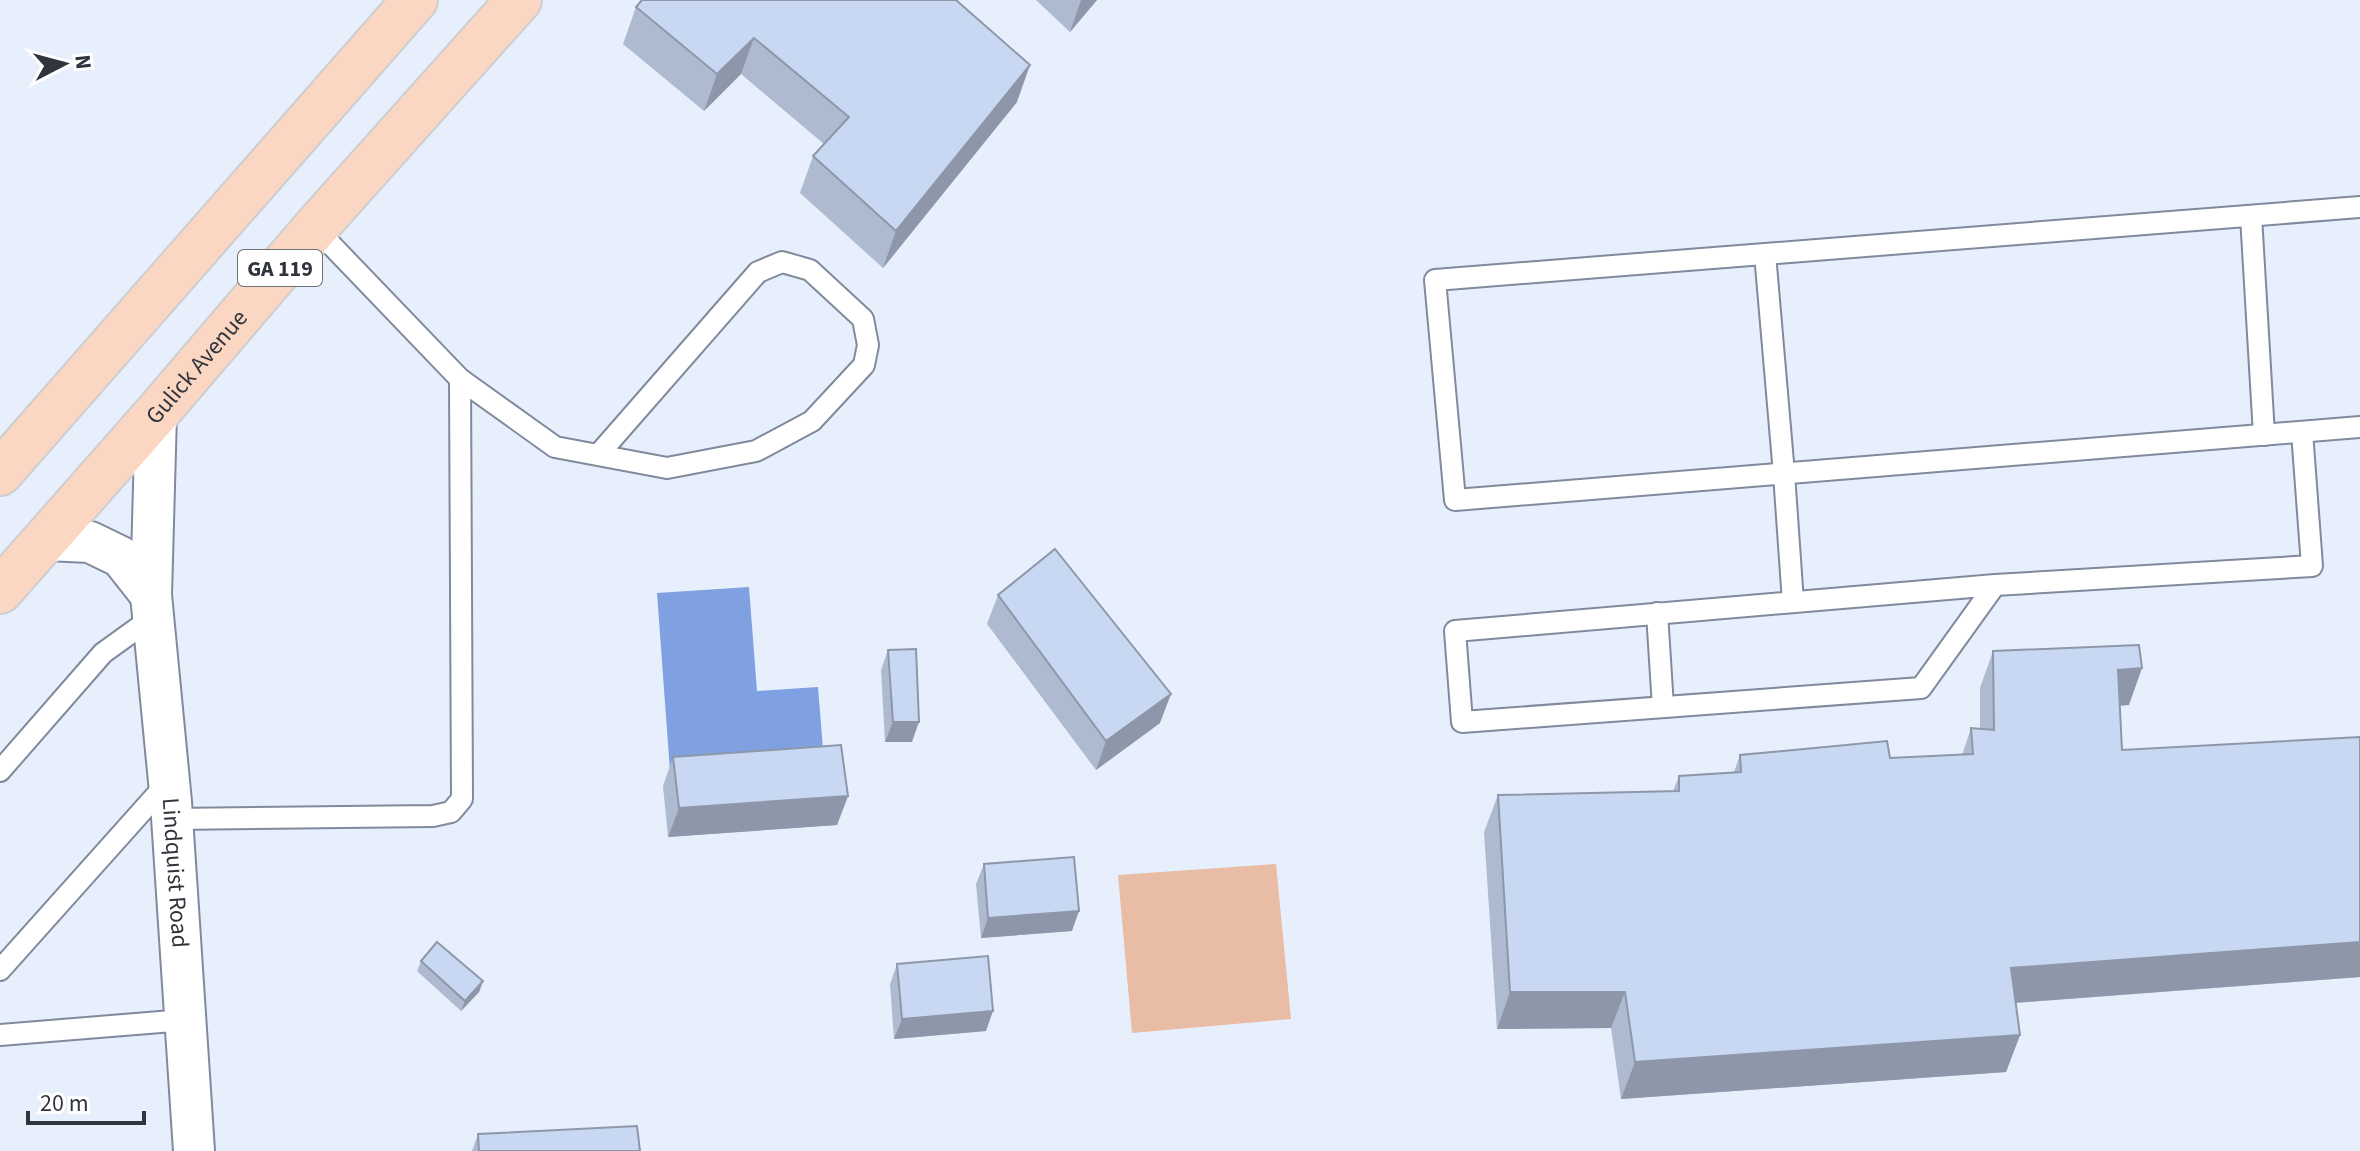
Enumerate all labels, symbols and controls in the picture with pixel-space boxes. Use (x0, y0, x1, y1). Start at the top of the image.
north arrow (24, 24, 104, 104)
text: N (66, 53, 100, 71)
road number: GA 119 (238, 250, 322, 286)
street label: Gulick Avenue (137, 302, 256, 432)
street label: Lindquist Road (153, 797, 198, 949)
scale bar (28, 1075, 144, 1125)
text: 20 m (40, 1086, 89, 1121)

